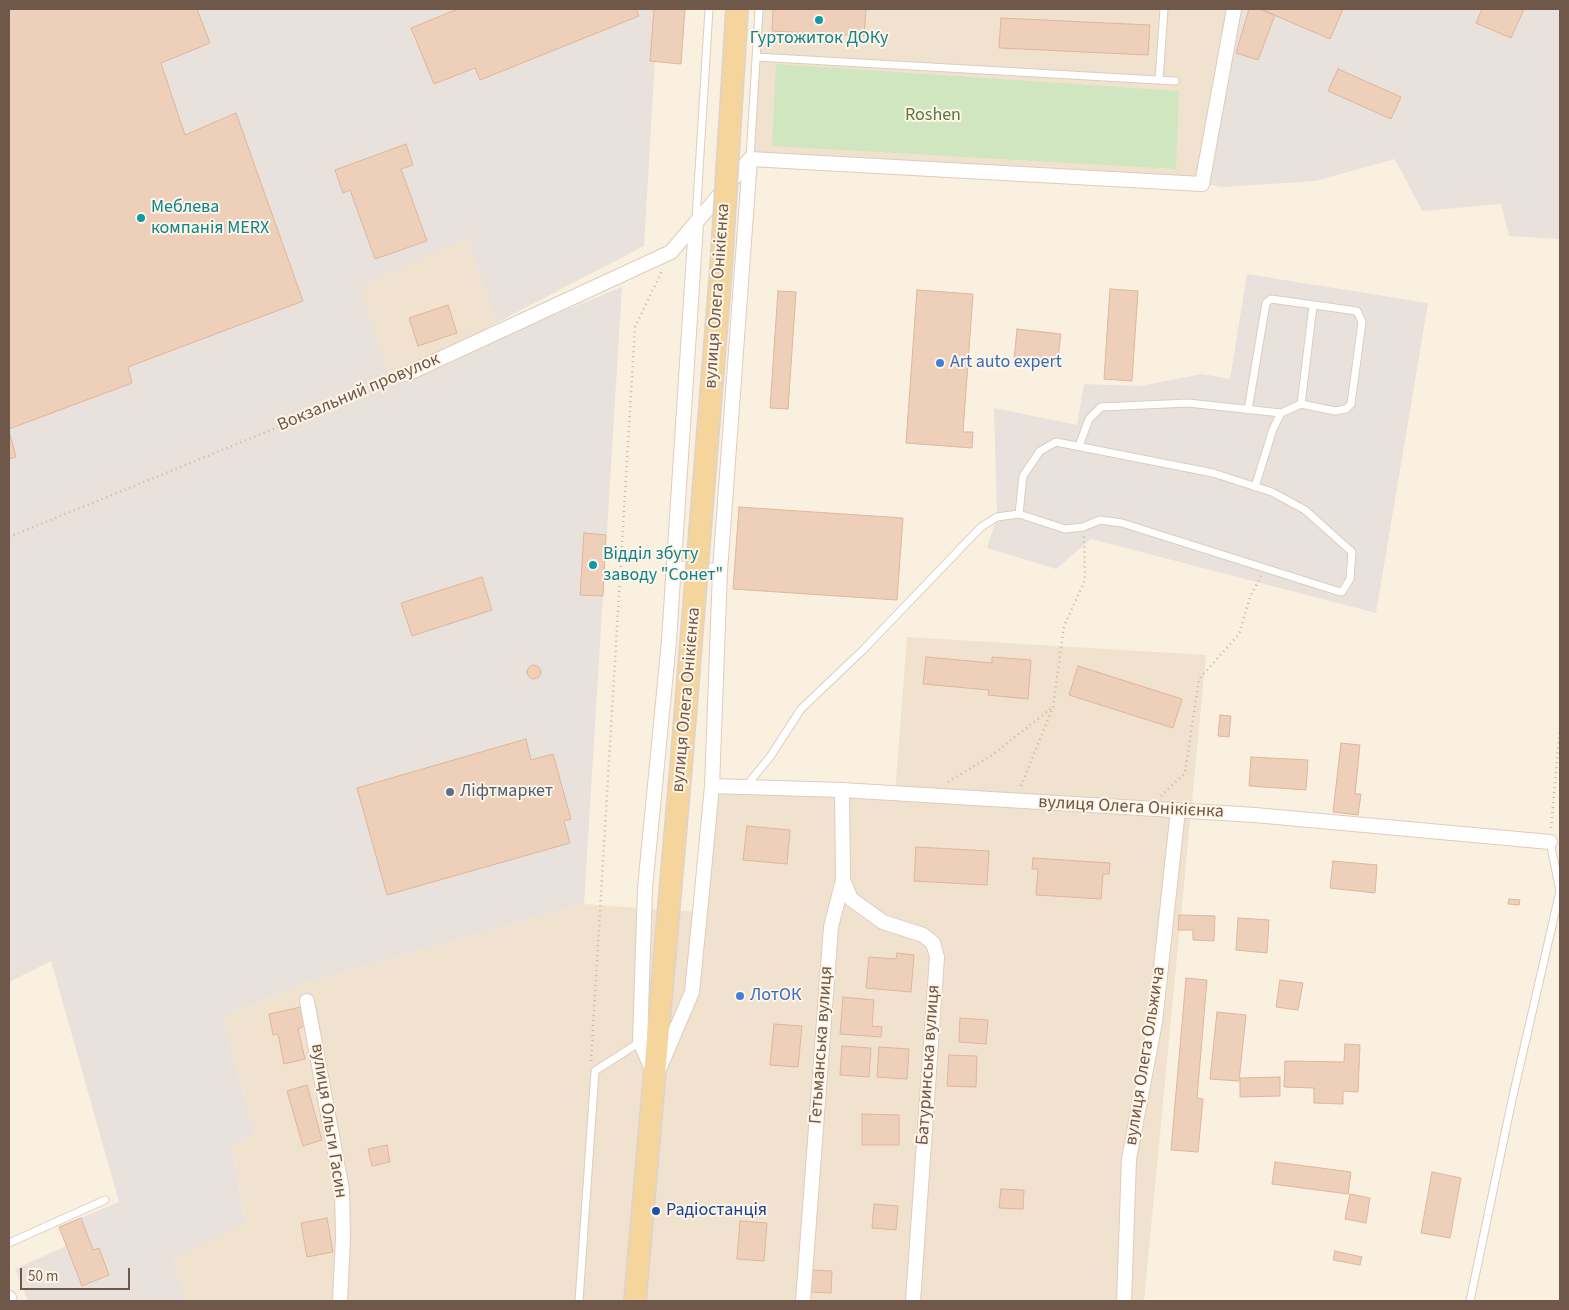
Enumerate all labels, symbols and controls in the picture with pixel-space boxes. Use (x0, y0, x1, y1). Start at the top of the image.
marker: Гуртожиток ДОКу (813, 14, 825, 26)
place label: Гуртожиток ДОКу (750, 28, 888, 50)
park label: Roshen (905, 105, 961, 127)
place label: Меблева компанія MERX (151, 197, 269, 240)
street label: вулиця Олега Онікієнка (701, 203, 735, 389)
marker: Меблева компанія MERX (135, 212, 147, 224)
street label: Вокзальний провулок (275, 349, 443, 437)
place label: Art auto expert (950, 352, 1062, 374)
marker: Art auto expert (934, 357, 946, 369)
place label: Відділ збуту заводу "Сонет" (603, 544, 723, 586)
marker: Відділ збуту заводу "Сонет" (587, 559, 599, 571)
street label: вулиця Олега Онікієнка (668, 607, 706, 793)
place label: Ліфтмаркет (460, 781, 553, 803)
marker: Ліфтмаркет (444, 786, 456, 798)
street label: вулиця Олега Онікієнка (1038, 792, 1224, 824)
street label: Гетьманська вулиця (806, 965, 838, 1125)
street label: вулиця Олега Ольжича (1121, 965, 1171, 1147)
street label: Батуринська вулиця (913, 984, 945, 1146)
place label: ЛотОК (750, 985, 801, 1007)
marker: ЛотОК (734, 990, 746, 1002)
street label: вулиця Ольги Гасин (305, 1042, 351, 1200)
place label: Радіостанція (666, 1200, 767, 1222)
marker: Радіостанція (650, 1205, 662, 1217)
scale bar (22, 1258, 132, 1290)
text: 50 m (28, 1266, 58, 1287)

